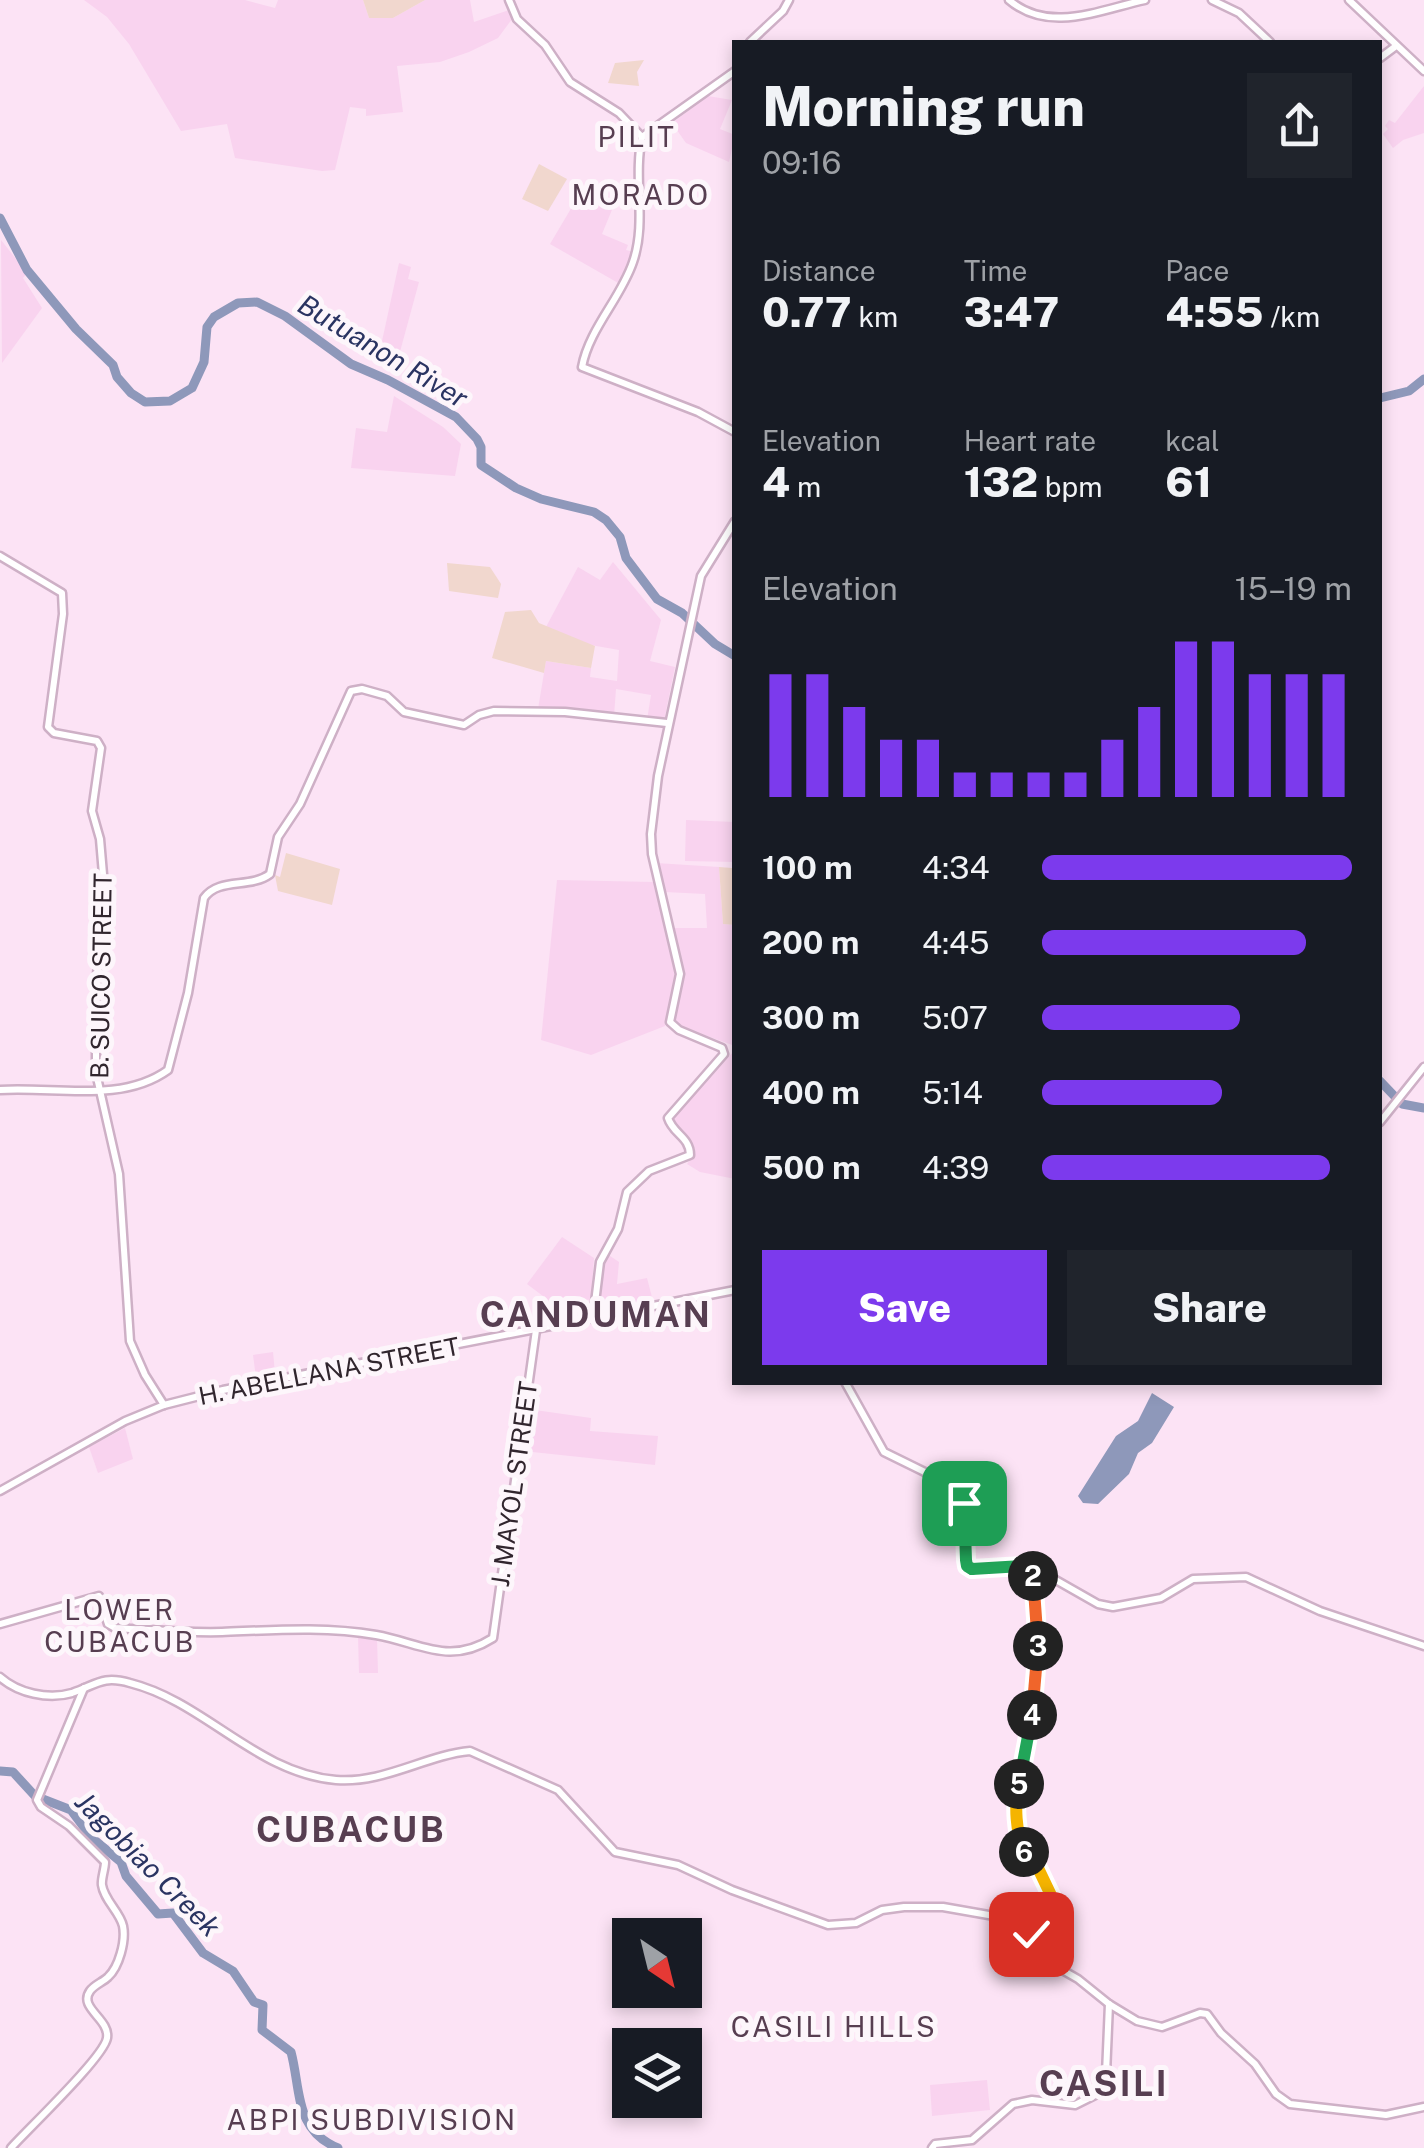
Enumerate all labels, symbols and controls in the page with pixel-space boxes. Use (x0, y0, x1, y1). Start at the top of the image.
button: share (1247, 73, 1352, 178)
text: Morning run (762, 74, 1085, 138)
district label: PILIT (598, 120, 676, 153)
text: 09:16 (762, 144, 842, 181)
district label: MORADO (571, 178, 711, 211)
text: Distance (762, 254, 876, 287)
text: Time (964, 254, 1027, 287)
text: Pace (1165, 254, 1229, 287)
water label: Butuanon River (292, 287, 474, 414)
text: 0.77 (762, 287, 852, 336)
text: 3:47 (964, 287, 1059, 336)
text: 4:55 (1165, 287, 1264, 336)
text: km (852, 300, 898, 333)
text: /km (1264, 300, 1320, 333)
text: Elevation (762, 424, 881, 457)
text: Heart rate (964, 424, 1096, 457)
text: kcal (1165, 424, 1219, 457)
text: 4 (762, 457, 790, 506)
text: 132 (964, 457, 1038, 506)
text: 61 (1165, 457, 1212, 506)
text: m (790, 470, 821, 503)
text: bpm (1038, 470, 1102, 503)
text: Elevation (762, 570, 898, 607)
text: 15–19 m (1235, 570, 1352, 607)
text: 100 m (762, 849, 853, 886)
text: 4:34 (922, 849, 990, 886)
street label: B. SUICO STREET (84, 873, 118, 1079)
text: 200 m (762, 924, 859, 961)
text: 4:45 (922, 924, 989, 961)
text: 300 m (762, 999, 860, 1036)
text: 5:07 (922, 999, 988, 1036)
text: 400 m (762, 1074, 860, 1111)
text: 5:14 (922, 1074, 983, 1111)
text: 500 m (762, 1149, 861, 1186)
text: 4:39 (922, 1149, 989, 1186)
button: Save (762, 1250, 1047, 1365)
button: Share (1067, 1250, 1352, 1365)
district label: CANDUMAN (480, 1294, 712, 1335)
street label: H. ABELLANA STREET (196, 1331, 462, 1411)
street label: J. MAYOL STREET (485, 1379, 543, 1589)
pin (922, 1461, 1007, 1546)
icon: arrive (937, 1476, 992, 1531)
pin: 2 (1008, 1551, 1058, 1601)
text: 2 (1024, 1559, 1042, 1592)
district label: LOWER CUBACUB (44, 1593, 196, 1658)
pin: 3 (1013, 1621, 1063, 1671)
text: 3 (1029, 1629, 1047, 1662)
pin: 4 (1007, 1690, 1057, 1740)
text: 4 (1023, 1698, 1041, 1731)
pin: 5 (994, 1759, 1044, 1809)
text: 5 (1010, 1767, 1028, 1800)
water label: Jagobiao Creek (69, 1784, 228, 1943)
district label: CUBACUB (256, 1809, 446, 1850)
pin: 6 (999, 1827, 1049, 1877)
text: 6 (1015, 1835, 1033, 1868)
pin (989, 1892, 1074, 1977)
icon: check (1004, 1907, 1059, 1962)
north arrow (612, 1918, 702, 2008)
map controls (612, 1918, 702, 2118)
district label: CASILI HILLS (731, 2010, 937, 2043)
button: layers (612, 2028, 702, 2118)
district label: CASILI (1039, 2063, 1169, 2104)
district label: ABPI SUBDIVISION (226, 2103, 518, 2136)

